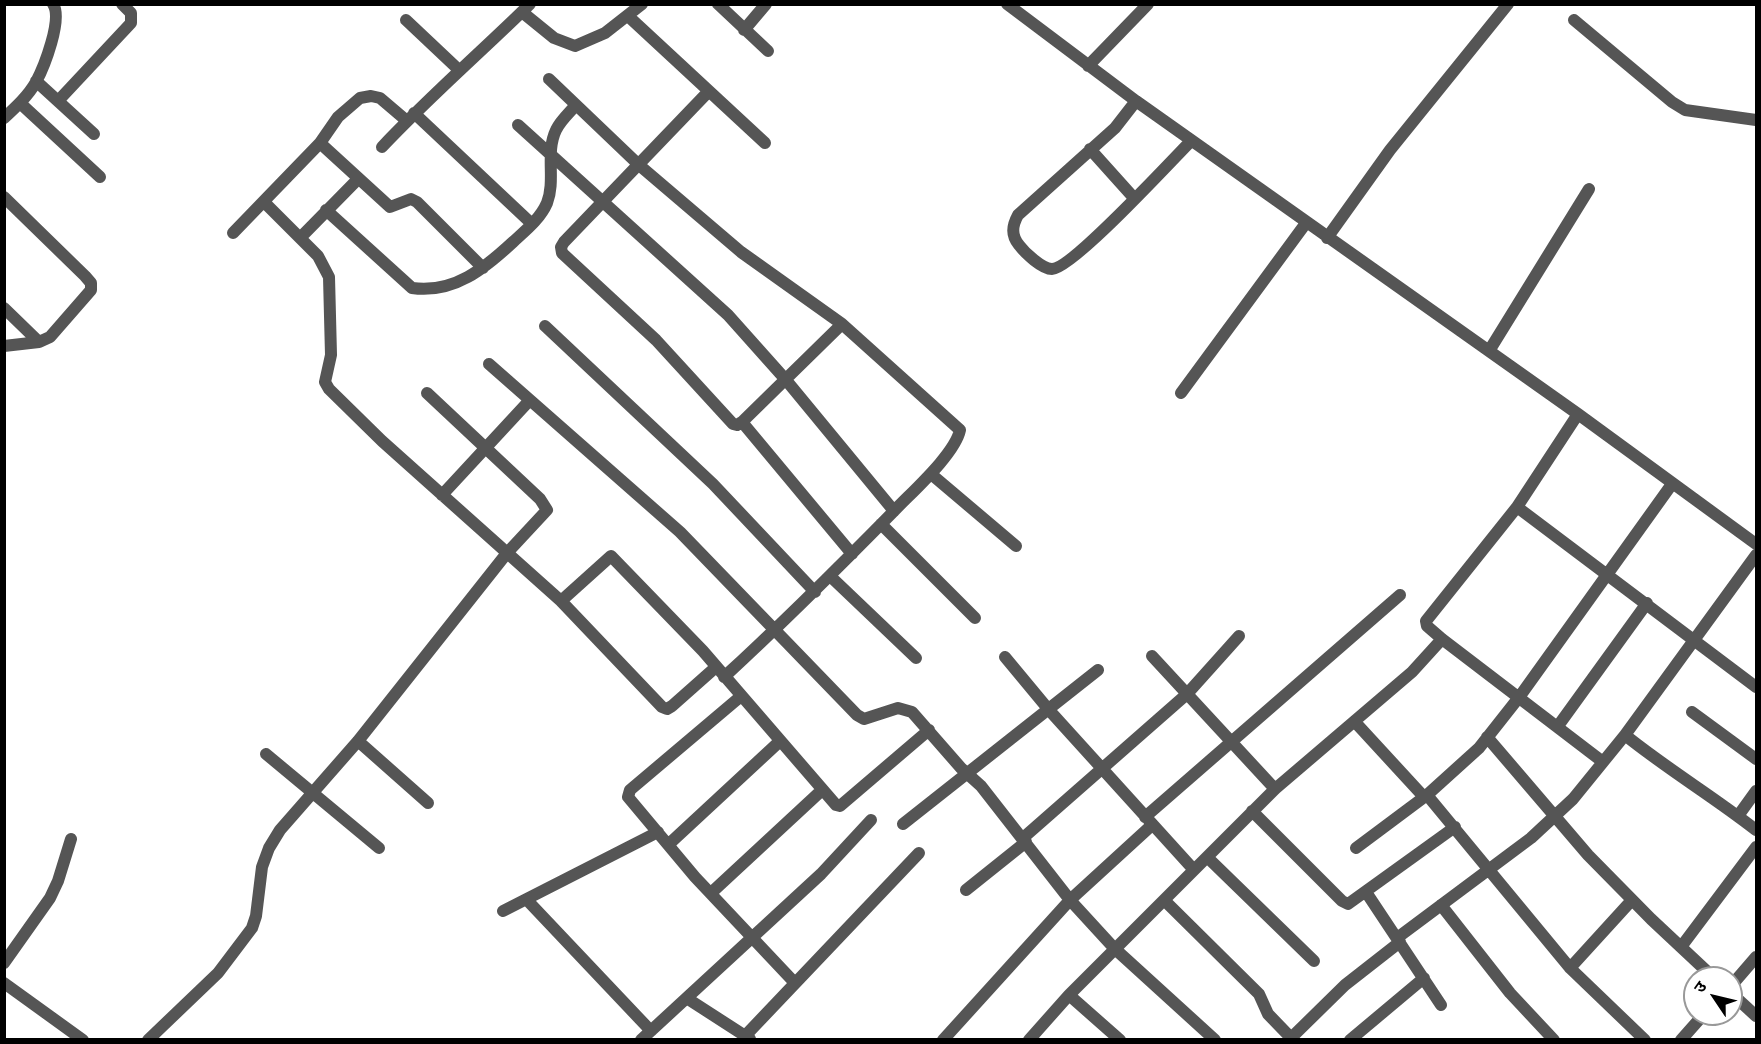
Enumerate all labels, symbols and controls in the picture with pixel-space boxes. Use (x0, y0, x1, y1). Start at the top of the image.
north arrow (1683, 966, 1743, 1026)
text: उ (1689, 977, 1710, 996)

